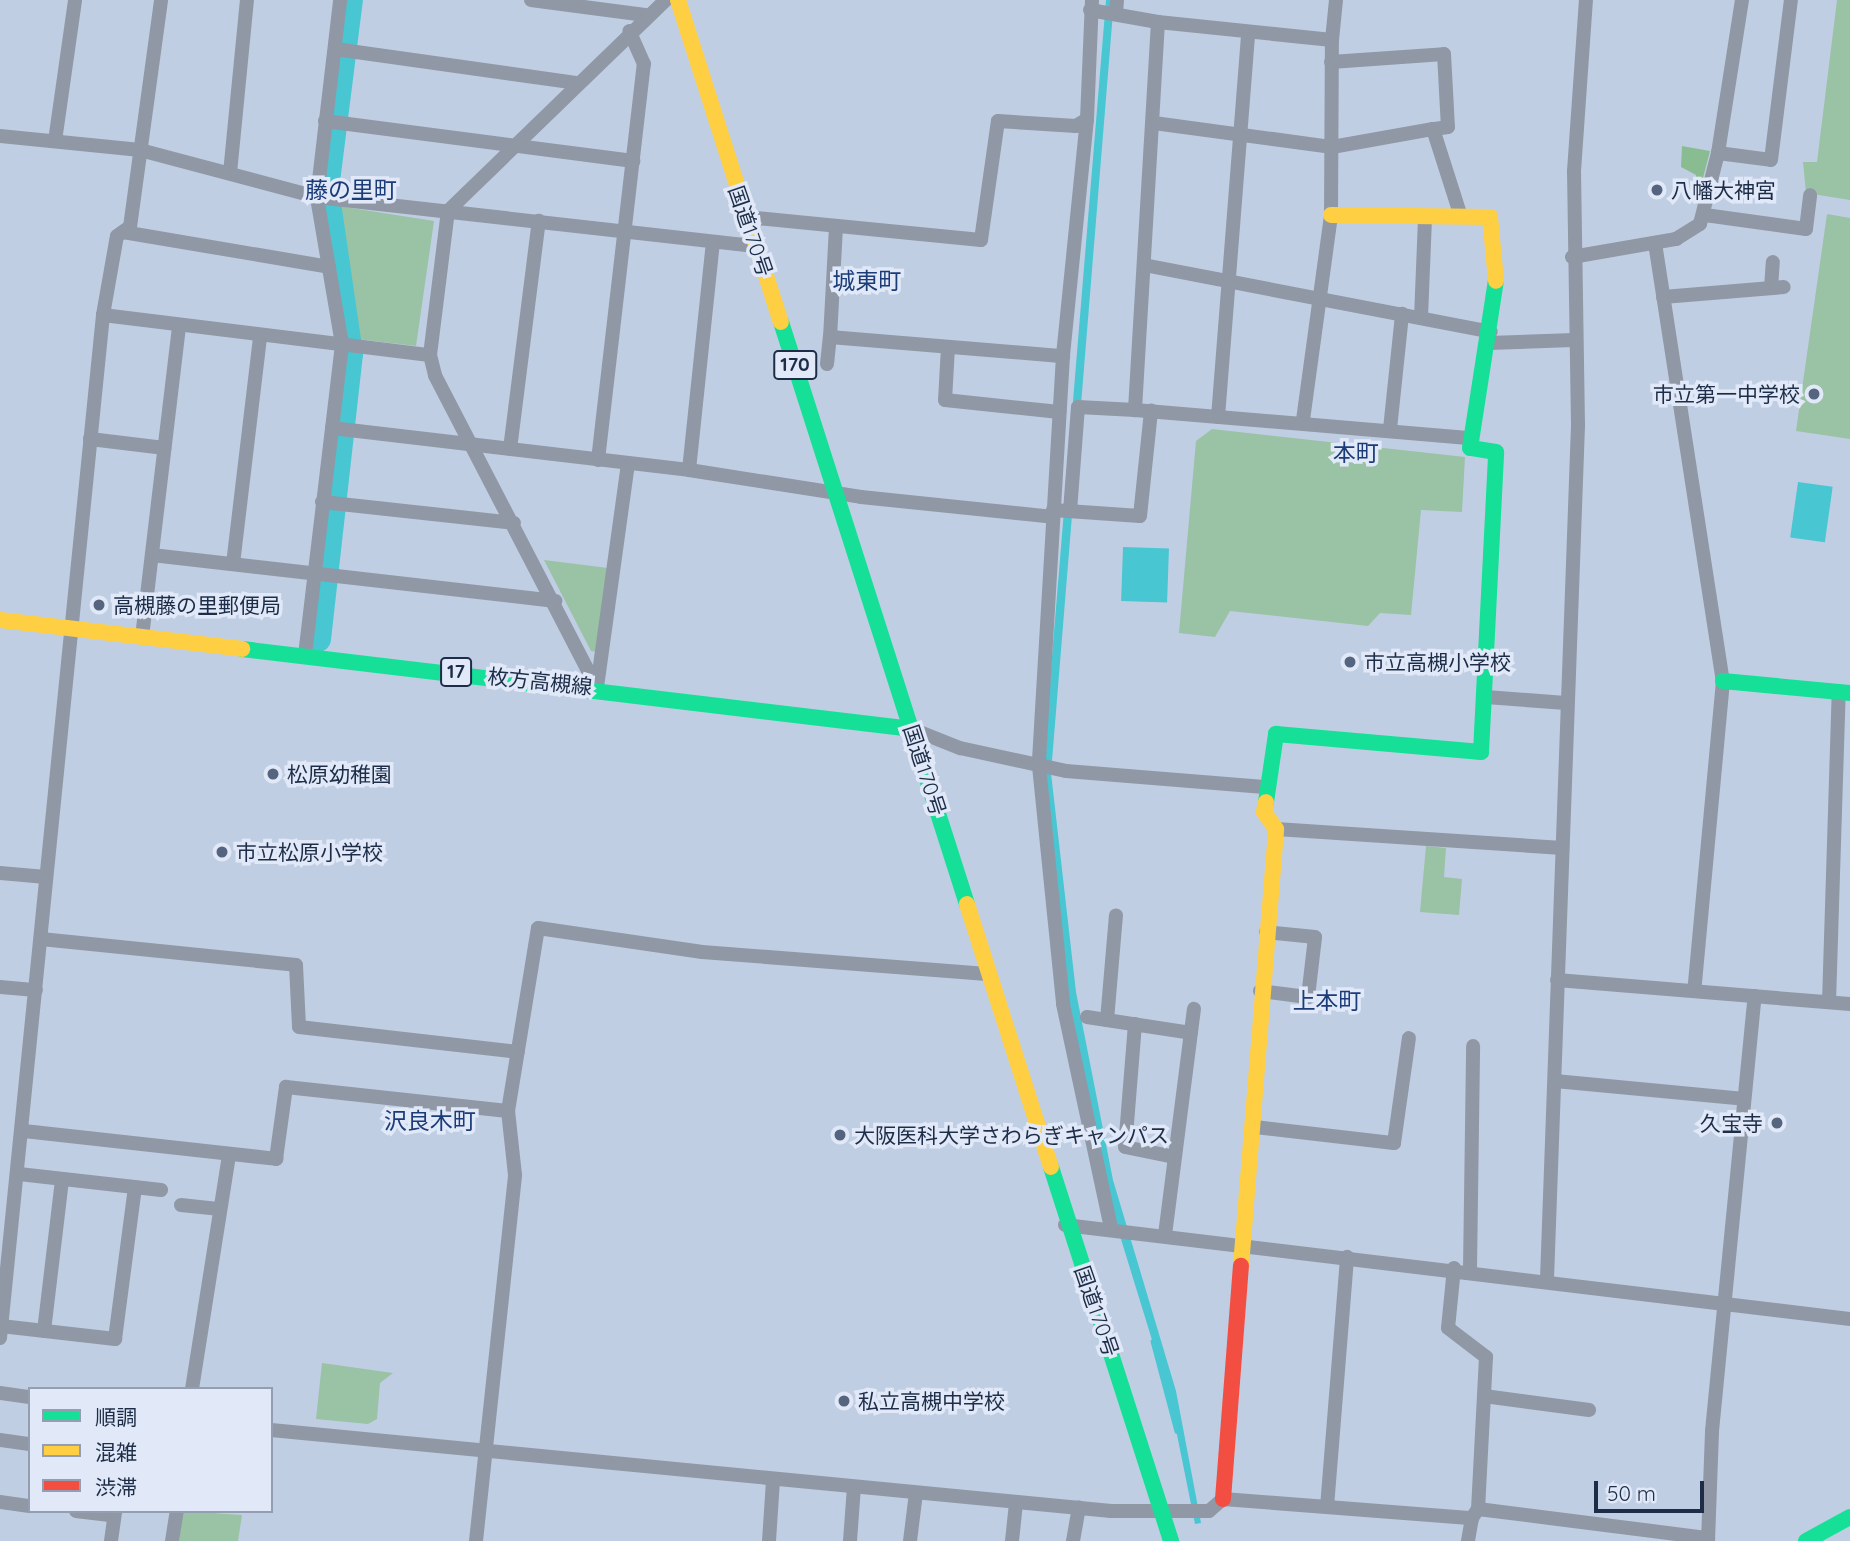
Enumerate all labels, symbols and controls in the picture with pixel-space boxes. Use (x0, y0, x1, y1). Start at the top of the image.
district label: 藤の里町 (305, 176, 397, 204)
place label: 八幡大神宮 (1671, 177, 1776, 203)
street label: 国道170号 (724, 182, 778, 280)
marker: 八幡大神宮 (1649, 182, 1665, 198)
district label: 城東町 (833, 267, 901, 295)
road number: 170 (772, 350, 818, 380)
place label: 市立第一中学校 (1653, 381, 1800, 407)
marker: 市立第一中学校 (1806, 386, 1822, 402)
district label: 本町 (1333, 439, 1379, 467)
place label: 高槻藤の里郵便局 (113, 592, 281, 618)
marker: 高槻藤の里郵便局 (91, 597, 107, 613)
place label: 市立高槻小学校 (1364, 649, 1511, 675)
marker: 市立高槻小学校 (1342, 654, 1358, 670)
road number: 17 (438, 656, 474, 688)
street label: 枚方高槻線 (486, 663, 594, 699)
street label: 国道170号 (898, 721, 952, 819)
place label: 松原幼稚園 (287, 761, 392, 787)
marker: 松原幼稚園 (265, 766, 281, 782)
place label: 市立松原小学校 (236, 839, 383, 865)
marker: 市立松原小学校 (214, 844, 230, 860)
district label: 上本町 (1293, 987, 1361, 1015)
district label: 沢良木町 (384, 1107, 476, 1135)
place label: 久宝寺 (1700, 1110, 1763, 1136)
marker: 久宝寺 (1769, 1115, 1785, 1131)
place label: 大阪医科大学さわらぎキャンパス (854, 1122, 1169, 1148)
marker: 大阪医科大学さわらぎキャンパス (832, 1127, 848, 1143)
street label: 国道170号 (1070, 1262, 1124, 1360)
legend (28, 1387, 273, 1513)
place label: 私立高槻中学校 (858, 1388, 1005, 1414)
marker: 私立高槻中学校 (836, 1393, 852, 1409)
text: 順調 (95, 1404, 137, 1430)
text: 混雑 (95, 1439, 137, 1465)
scale bar (1598, 1468, 1708, 1512)
text: 渋滞 (95, 1474, 137, 1500)
text: 50 m (1607, 1480, 1656, 1506)

